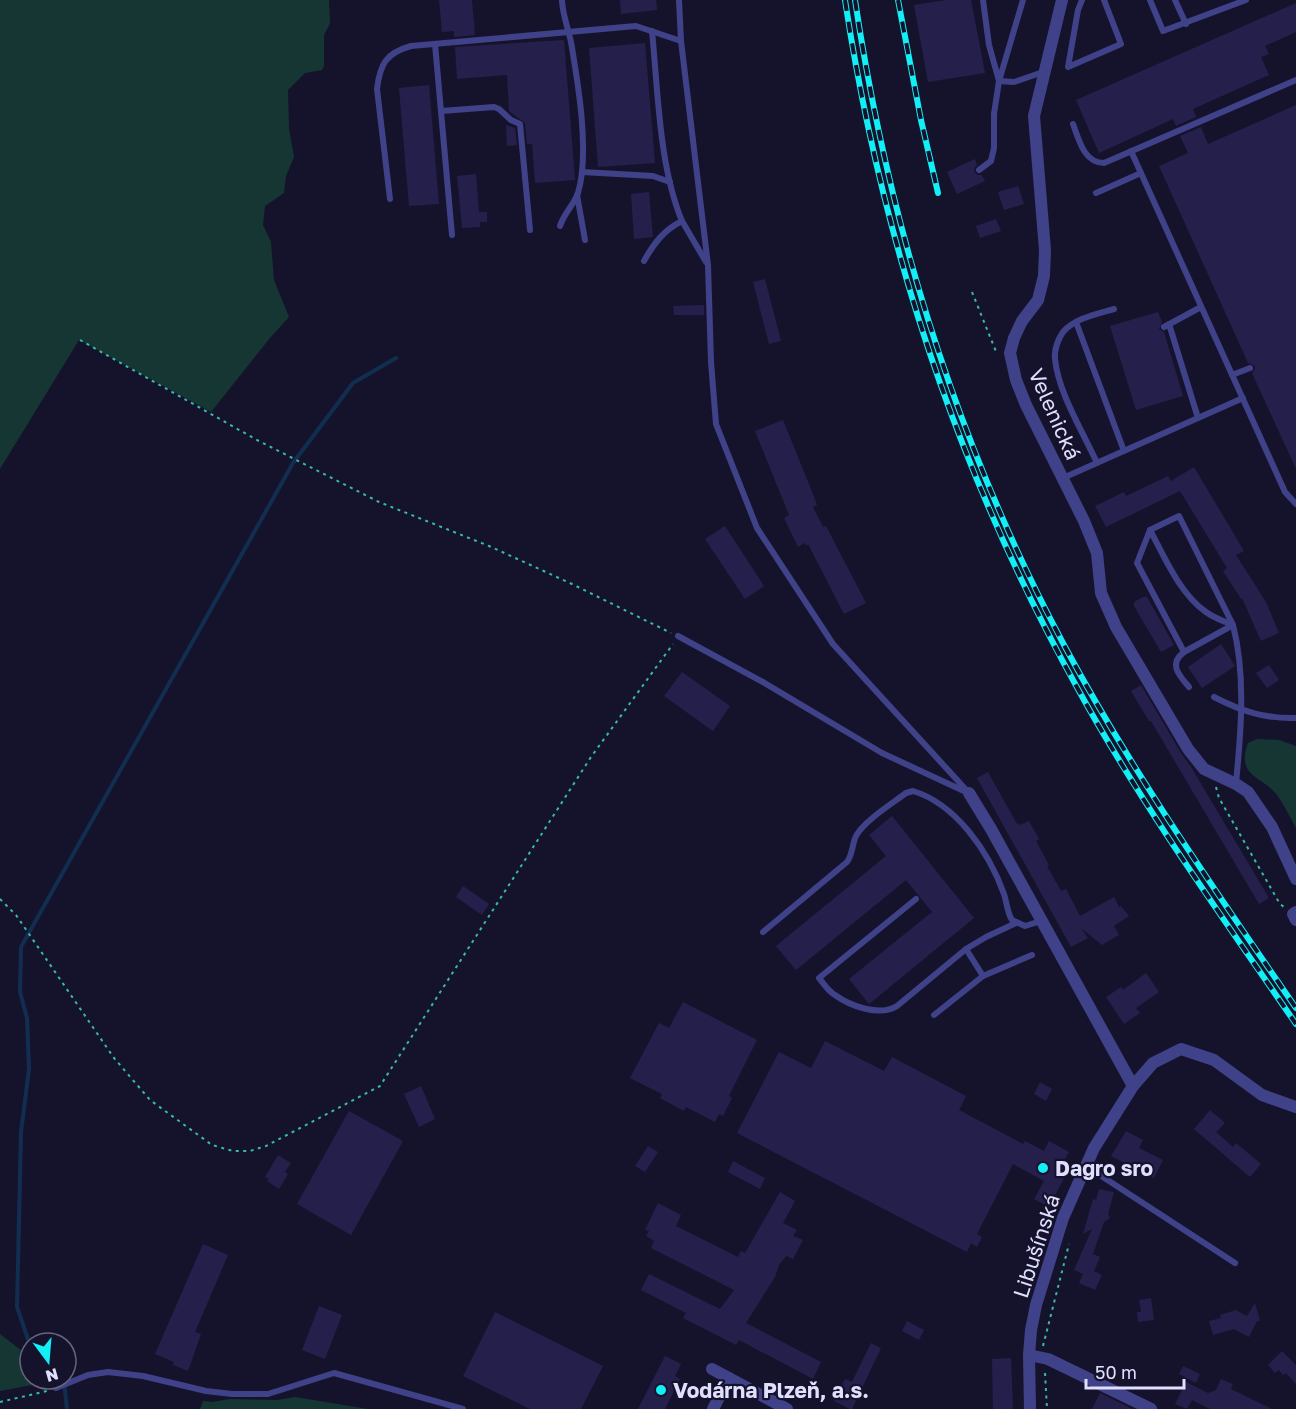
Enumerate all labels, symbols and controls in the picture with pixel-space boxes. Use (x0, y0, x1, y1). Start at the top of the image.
street label: Velenická (1023, 364, 1087, 464)
place label: Dagro sro (1055, 1155, 1153, 1181)
marker: Dagro sro (1036, 1161, 1050, 1175)
street label: Libušínská (1007, 1191, 1065, 1301)
north arrow (18, 1331, 78, 1391)
scale bar (1086, 1352, 1184, 1390)
text: 50 m (1095, 1361, 1137, 1383)
text: N (44, 1364, 61, 1387)
place label: Vodárna Plzeň, a.s. (673, 1377, 869, 1403)
marker: Vodárna Plzeň, a.s. (654, 1383, 668, 1397)

